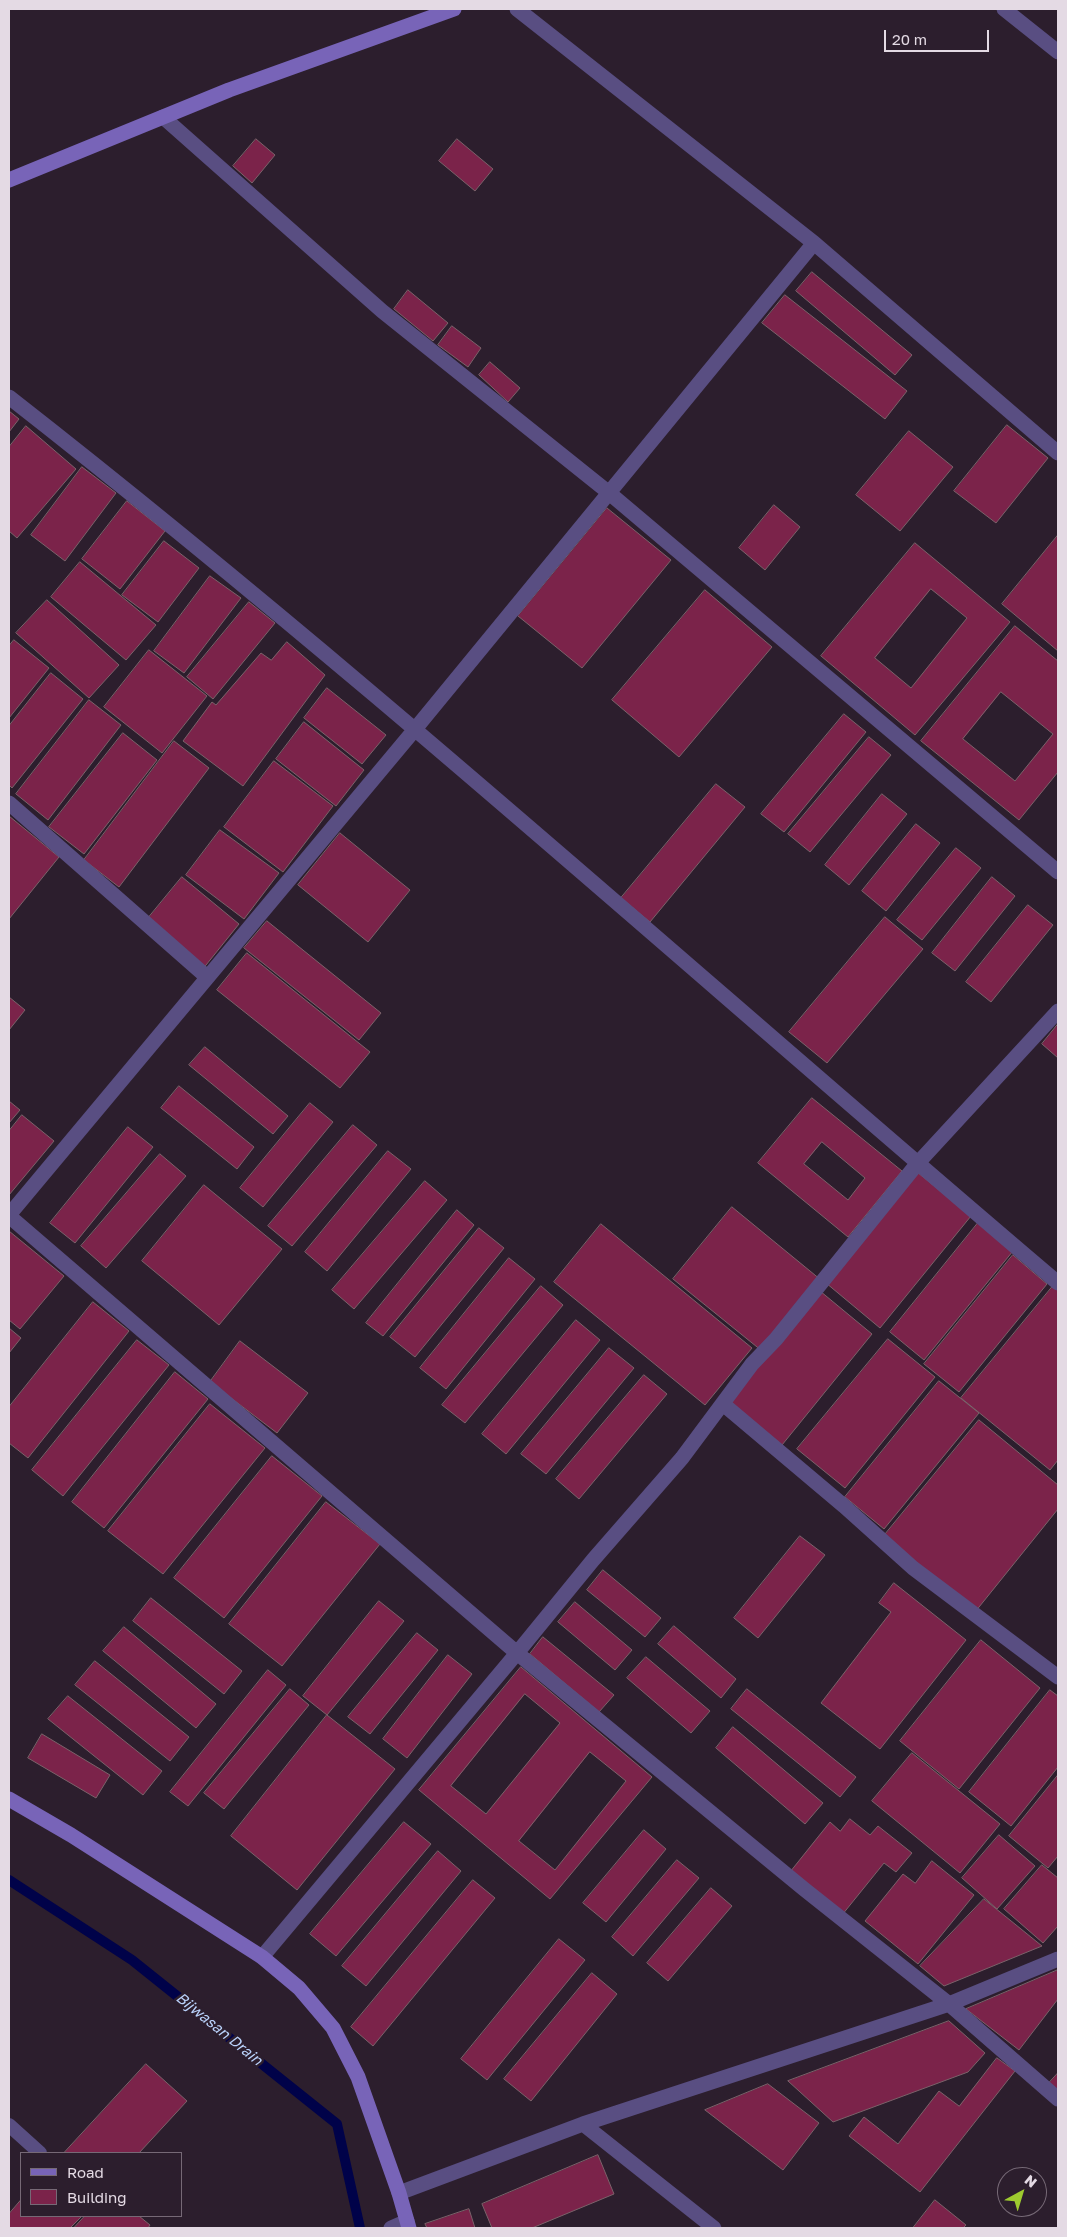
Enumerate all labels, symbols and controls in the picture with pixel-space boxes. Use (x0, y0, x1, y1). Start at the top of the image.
scale bar (887, 20, 992, 52)
text: 20 m (892, 30, 927, 48)
water label: Bijwasan Drain (172, 1989, 266, 2069)
legend (20, 2152, 182, 2217)
text: Road (67, 2163, 104, 2181)
north arrow (997, 2167, 1047, 2217)
text: N (1022, 2171, 1041, 2191)
text: Building (67, 2188, 127, 2206)

